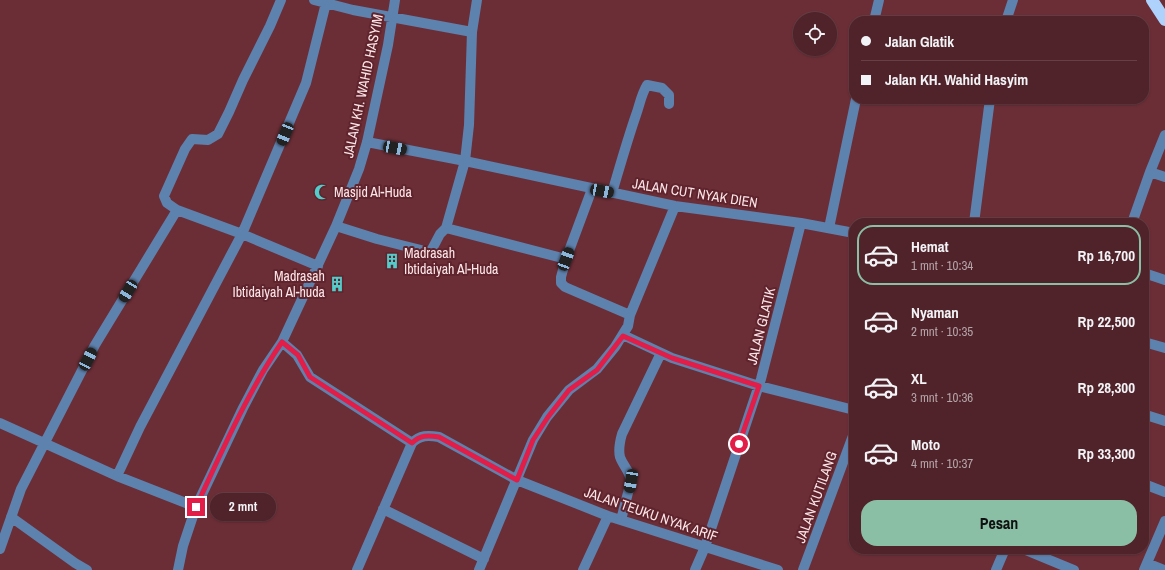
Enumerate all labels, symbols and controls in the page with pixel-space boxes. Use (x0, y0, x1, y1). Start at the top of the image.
map controls (793, 12, 837, 56)
button: locate (793, 12, 837, 56)
street label: JALAN KH. WAHID HASYIM (339, 13, 387, 159)
text: Jalan Glatik (885, 31, 954, 52)
text: Jalan KH. Wahid Hasyim (885, 69, 1028, 90)
car (275, 121, 295, 147)
car (382, 140, 408, 156)
street label: JALAN CUT NYAK DIEN (631, 174, 759, 212)
mosque icon: Masjid Al-Huda (313, 183, 331, 201)
place label: Masjid Al-Huda (334, 183, 412, 201)
car (589, 183, 615, 199)
text: Hemat (911, 236, 949, 257)
icon: car (863, 237, 899, 273)
place label: Madrasah Ibtidaiyah Al-Huda (404, 244, 499, 278)
text: Rp 16,700 (1078, 245, 1135, 266)
car (556, 246, 576, 272)
building icon: Madrasah Ibtidaiyah Al-Huda (383, 252, 401, 270)
text: 1 mnt · 10:34 (911, 257, 973, 274)
place label: Madrasah Ibtidaiyah Al-huda (232, 267, 326, 301)
building icon: Madrasah Ibtidaiyah Al-huda (328, 275, 346, 293)
car (117, 278, 139, 304)
street label: JALAN GLATIK (743, 285, 779, 366)
text: Nyaman (911, 302, 959, 323)
icon: car (863, 303, 899, 339)
text: Rp 22,500 (1078, 311, 1135, 332)
text: 2 mnt · 10:35 (911, 323, 973, 340)
car (77, 346, 99, 372)
text: XL (911, 368, 927, 389)
icon: car (863, 369, 899, 405)
text: Rp 28,300 (1078, 377, 1135, 398)
text: 3 mnt · 10:36 (911, 389, 973, 406)
text: Moto (911, 434, 940, 455)
route start (730, 435, 748, 453)
icon: car (863, 435, 899, 471)
text: Rp 33,300 (1078, 443, 1135, 464)
street label: JALAN KUTILANG (791, 449, 841, 545)
text: 4 mnt · 10:37 (911, 455, 973, 472)
car (623, 468, 639, 494)
street label: JALAN TEUKU NYAK ARIF (582, 483, 720, 545)
callout: 2 mnt (210, 493, 276, 521)
route end (187, 498, 205, 516)
text: 2 mnt (229, 498, 257, 515)
button: Pesan (861, 500, 1137, 546)

